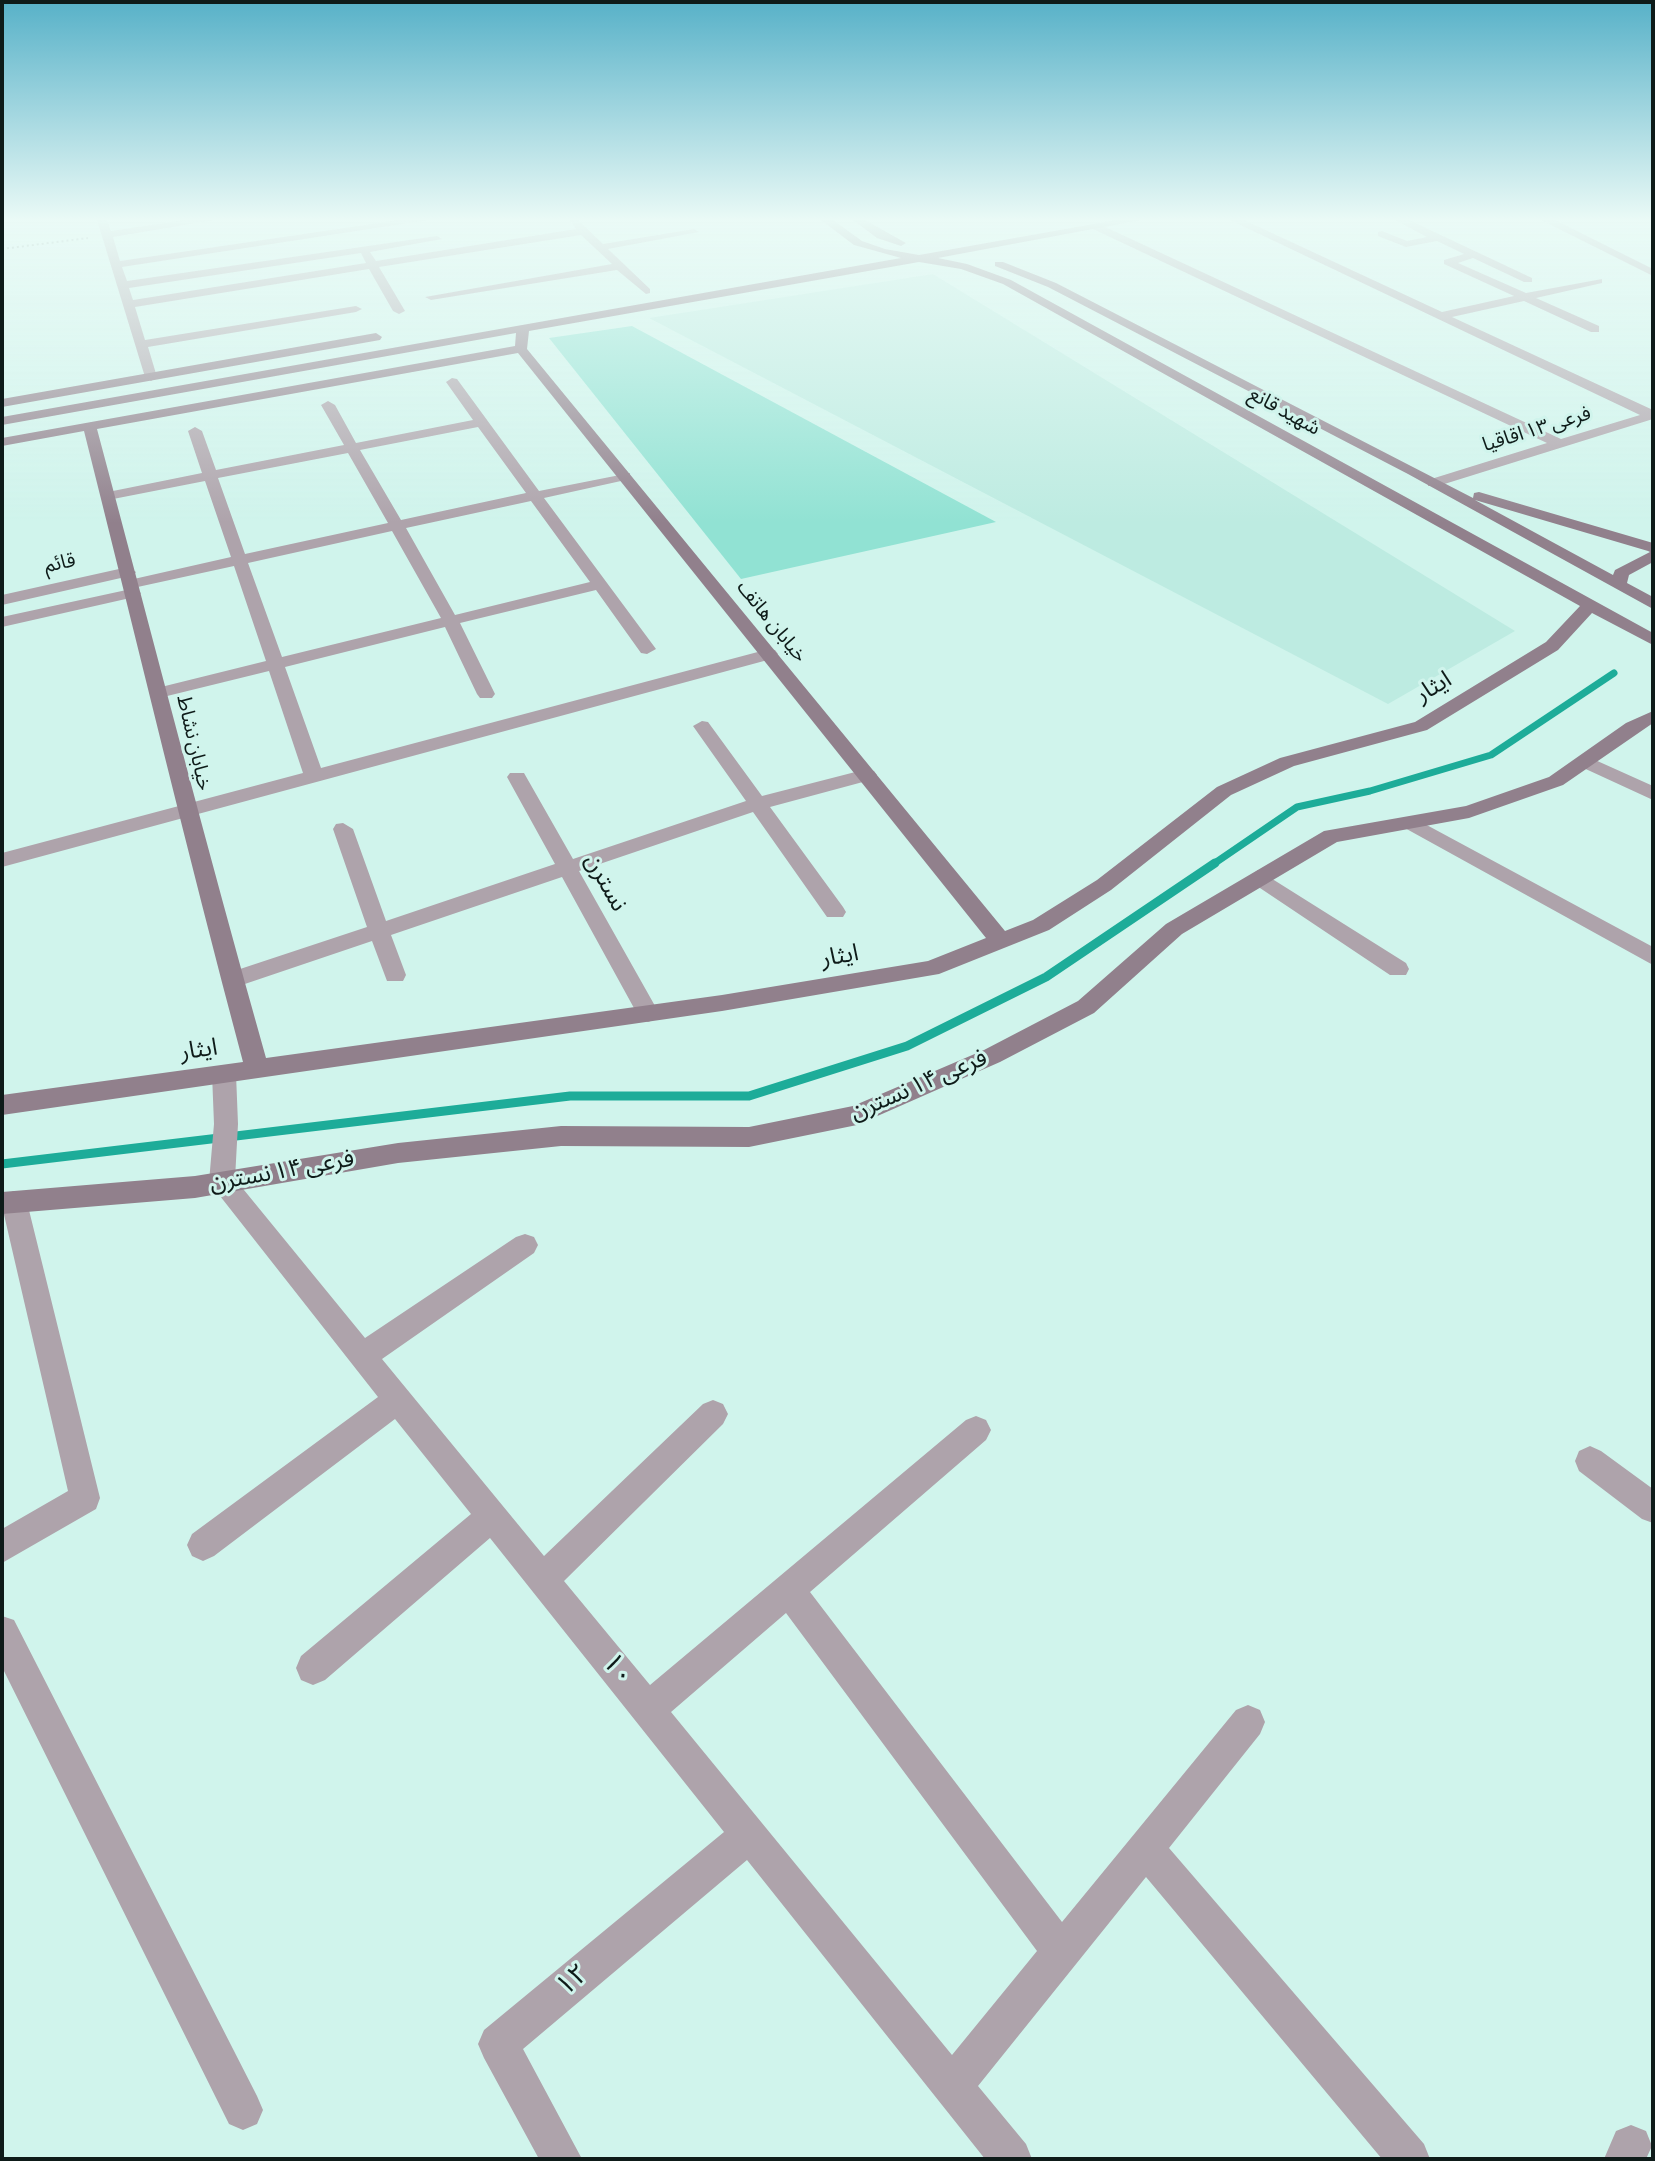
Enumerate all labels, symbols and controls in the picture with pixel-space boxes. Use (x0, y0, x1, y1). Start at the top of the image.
street label: شهید قانع (1244, 383, 1324, 441)
street label: فرعی ۱۳ اقاقیا (1480, 402, 1594, 458)
street label: قائم (42, 549, 78, 579)
street label: خیابان هاتف (731, 576, 811, 668)
street label: ایثار (1410, 666, 1458, 710)
street label: خیابان نشاط (170, 693, 216, 793)
street label: نسترن (577, 849, 633, 917)
street label: ایثار (819, 940, 861, 974)
street label: ایثار (178, 1034, 220, 1068)
street label: فرعی ۱۴ نسترن (846, 1044, 992, 1128)
street label: فرعی ۱۴ نسترن (208, 1145, 356, 1199)
street label: ۱۰ (594, 1647, 640, 1693)
street label: ۱۲ (550, 1958, 596, 2004)

